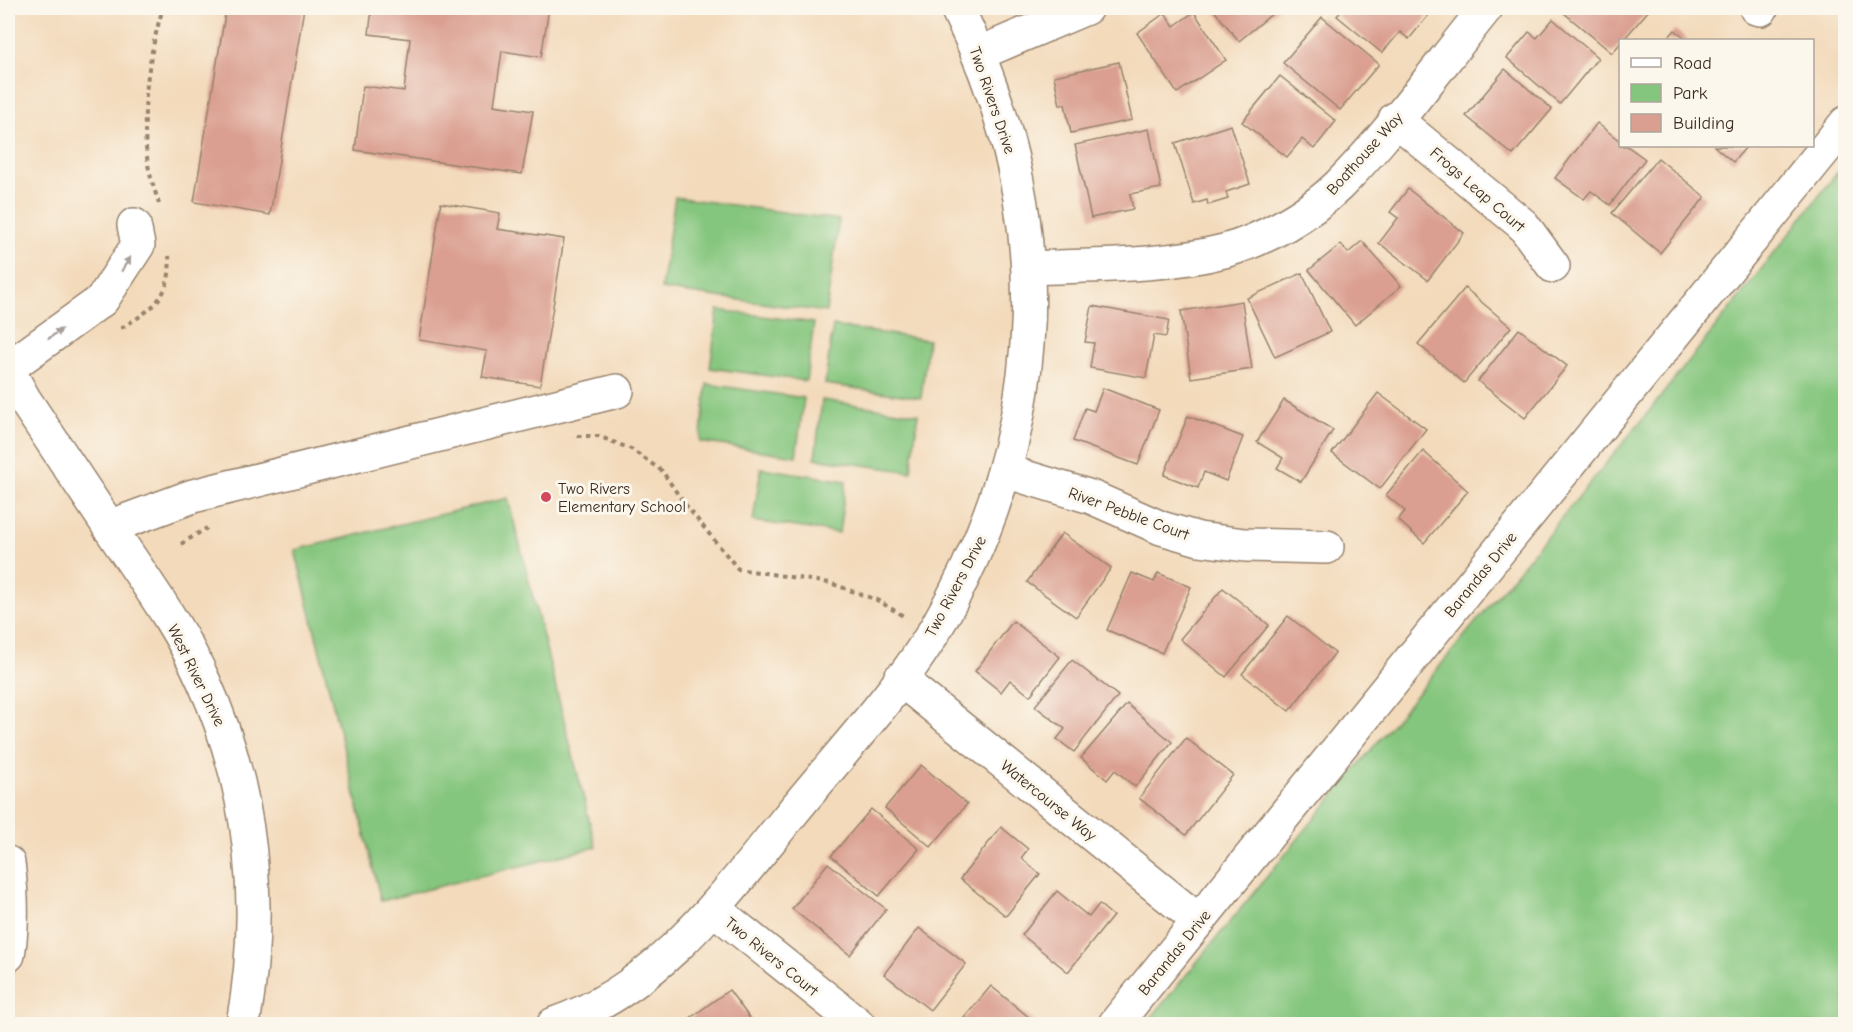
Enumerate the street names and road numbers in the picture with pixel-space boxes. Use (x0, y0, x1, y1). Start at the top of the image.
street label: Two Rivers Drive (965, 45, 1019, 156)
street label: Boathouse Way (1323, 108, 1407, 199)
street label: Frogs Leap Court (1426, 144, 1529, 236)
street label: River Pebble Court (1066, 484, 1192, 544)
street label: Barandas Drive (1441, 528, 1521, 621)
street label: Two Rivers Drive (922, 533, 990, 640)
street label: West River Drive (164, 622, 229, 729)
street label: Watercourse Way (997, 757, 1101, 845)
street label: Barandas Drive (1135, 906, 1215, 999)
street label: Two Rivers Court (721, 914, 822, 1000)

